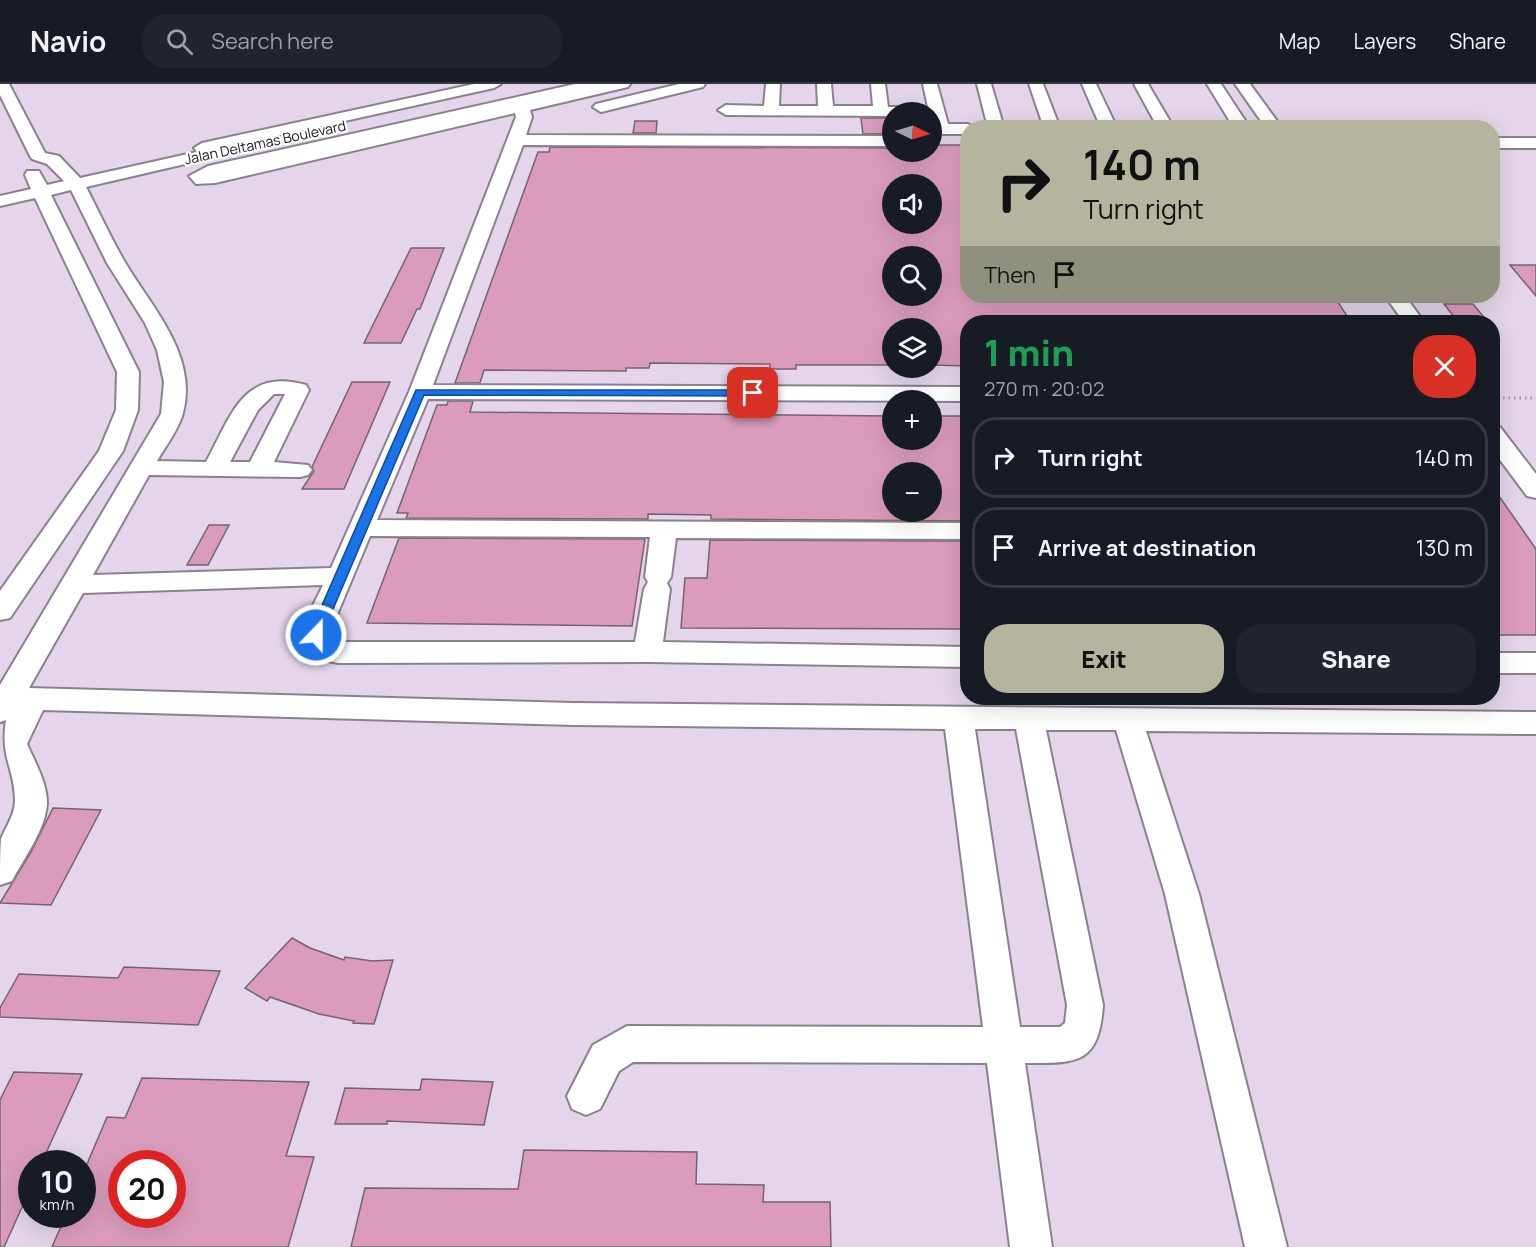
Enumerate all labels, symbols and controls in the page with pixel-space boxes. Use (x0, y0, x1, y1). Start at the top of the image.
search box (142, 14, 562, 68)
text: Navio (30, 22, 106, 60)
icon: search (163, 25, 196, 58)
text: Search here (211, 26, 334, 56)
text: Map (1279, 27, 1320, 55)
text: Layers (1353, 27, 1416, 55)
text: Share (1449, 27, 1506, 55)
north arrow (882, 102, 942, 162)
map controls (882, 102, 942, 522)
street label: Jalan Deltamas Boulevard (183, 116, 347, 168)
text: 140 m (1083, 135, 1201, 193)
icon: right (984, 144, 1062, 222)
button: sound (882, 174, 942, 234)
text: Turn right (1083, 190, 1204, 227)
button: search (882, 246, 942, 306)
icon: arrive (1048, 258, 1081, 291)
text: Then (984, 260, 1036, 290)
button: layers (882, 318, 942, 378)
text: 1 min (984, 328, 1074, 377)
button: close (1413, 335, 1476, 398)
pin (727, 367, 778, 418)
text: 270 m · 20:02 (984, 375, 1104, 402)
icon: arrive (736, 376, 769, 409)
button: + (882, 390, 942, 450)
icon: right (987, 441, 1020, 474)
text: Turn right (1038, 443, 1143, 473)
text: 140 m (1415, 443, 1473, 473)
button: − (882, 462, 942, 522)
icon: arrive (987, 531, 1020, 564)
text: Arrive at destination (1038, 533, 1256, 563)
text: 130 m (1416, 533, 1473, 563)
position arrow (284, 603, 348, 667)
button: Exit (984, 624, 1224, 693)
button: Share (1236, 624, 1476, 693)
speed limit sign: 20 (108, 1150, 186, 1228)
text: 10 (41, 1161, 73, 1202)
text: km/h (40, 1194, 74, 1215)

